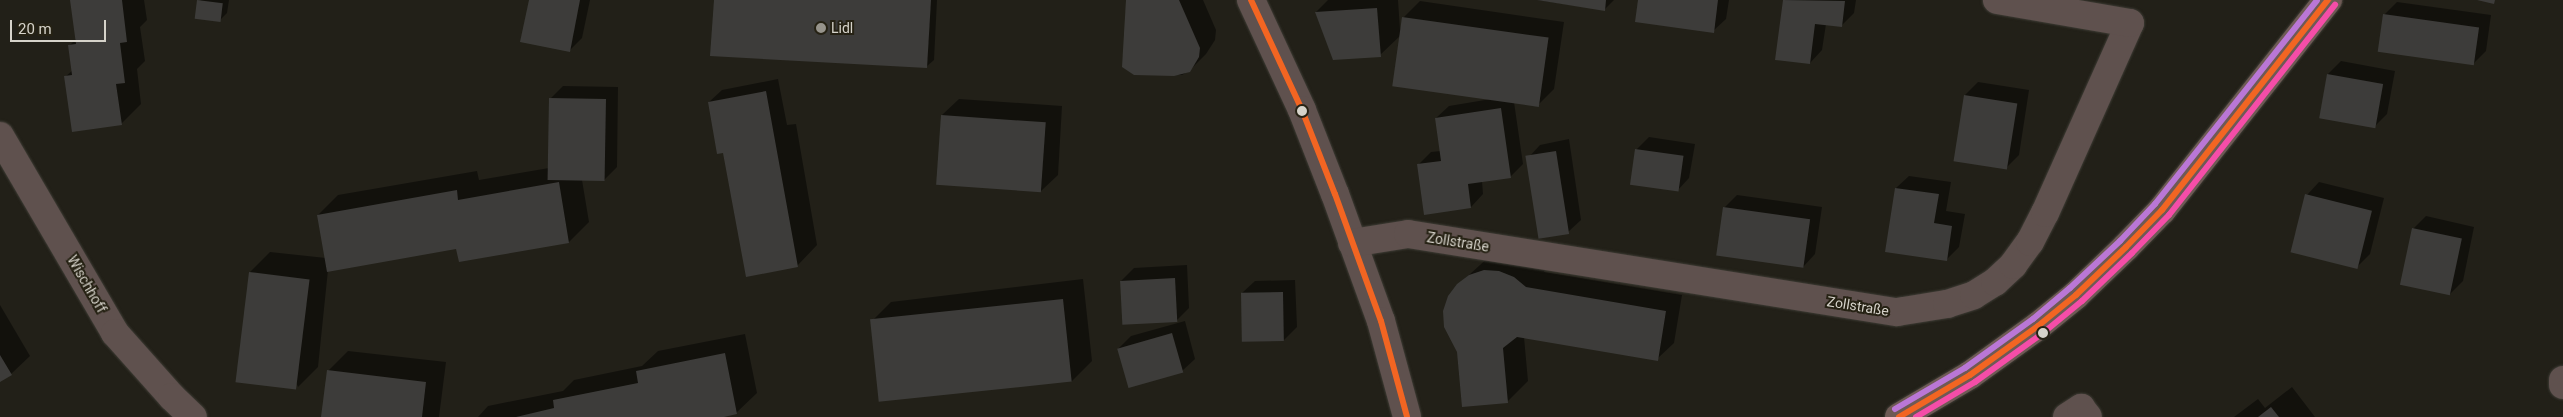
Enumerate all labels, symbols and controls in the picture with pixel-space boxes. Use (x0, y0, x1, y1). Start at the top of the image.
scale bar (12, 10, 109, 42)
text: 20 m (18, 20, 52, 38)
place label: Lidl (831, 20, 853, 36)
marker: Lidl (815, 22, 827, 34)
unlabelled marker (1297, 106, 1307, 116)
street label: Zollstraße (1426, 229, 1490, 255)
street label: Wischhoff (64, 252, 110, 316)
street label: Zollstraße (1826, 293, 1890, 319)
unlabelled marker (2038, 328, 2048, 338)

